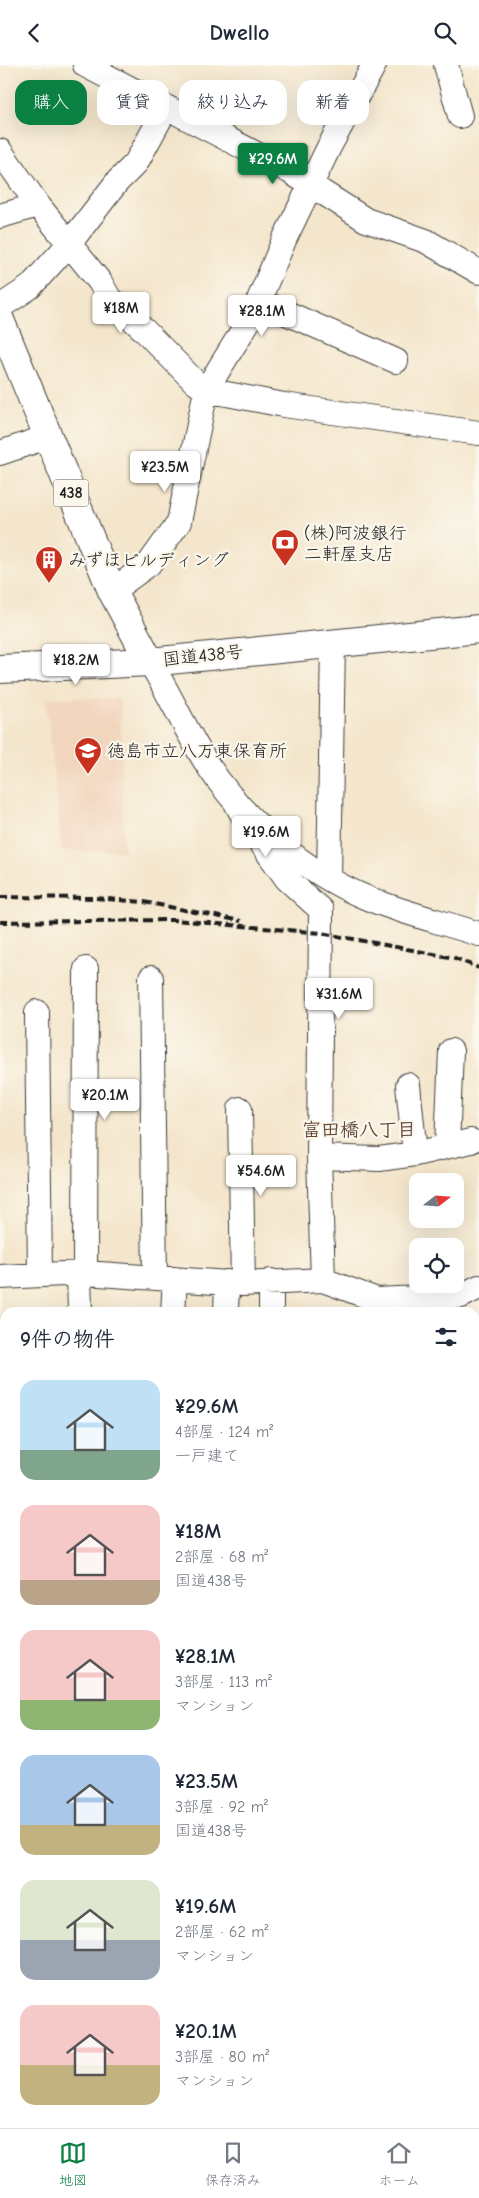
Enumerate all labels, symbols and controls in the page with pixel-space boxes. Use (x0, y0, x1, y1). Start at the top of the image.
icon: back (20, 19, 48, 47)
icon: search (431, 19, 459, 47)
text: Dwello (210, 20, 269, 46)
chip: 購入 (15, 80, 87, 125)
chip: 賃貸 (97, 80, 169, 125)
chip: 絞り込み (179, 80, 287, 125)
chip: 新着 (297, 80, 369, 125)
pin: ¥29.6M (232, 143, 314, 185)
text: ¥29.6M (249, 150, 297, 168)
pin: ¥18M (91, 291, 151, 334)
pin: ¥28.1M (221, 295, 303, 337)
text: ¥18M (103, 299, 139, 317)
text: ¥28.1M (239, 302, 285, 320)
pin: ¥23.5M (124, 451, 206, 493)
text: ¥23.5M (141, 458, 189, 476)
road number: 438 (54, 479, 88, 507)
place label: (株)阿波銀行 二軒屋支店 (304, 523, 406, 565)
bank icon: (株)阿波銀行 二軒屋支店 (270, 528, 300, 567)
building icon: みずほビルディング (34, 545, 64, 584)
place label: みずほビルディング (68, 550, 229, 571)
street label: 国道438号 (162, 641, 244, 671)
pin: ¥18.2M (35, 643, 117, 686)
text: ¥18.2M (53, 651, 99, 669)
school or university icon: 徳島市立八万東保育所 (73, 736, 103, 775)
place label: 徳島市立八万東保育所 (107, 741, 287, 762)
pin: ¥19.6M (225, 815, 307, 858)
text: ¥19.6M (243, 823, 289, 841)
pin: ¥31.6M (298, 977, 380, 1020)
text: ¥31.6M (316, 985, 362, 1003)
pin: ¥20.1M (64, 1079, 146, 1121)
text: ¥20.1M (81, 1086, 129, 1104)
district label: 富田橋八丁目 (302, 1119, 416, 1141)
pin: ¥54.6M (220, 1155, 302, 1197)
text: ¥54.6M (237, 1162, 285, 1180)
north arrow (409, 1173, 464, 1227)
map controls (409, 1173, 464, 1293)
button: locate (409, 1238, 464, 1293)
icon: filters (432, 1323, 460, 1351)
text: 9件の物件 (20, 1327, 115, 1351)
text: ¥29.6M (175, 1394, 238, 1418)
icon: home (60, 1400, 120, 1460)
text: 4部屋 · 124 m² (175, 1423, 273, 1441)
text: 一戸建て (175, 1447, 239, 1465)
text: ¥18M (175, 1519, 221, 1543)
icon: home (60, 1525, 120, 1585)
text: 2部屋 · 68 m² (175, 1548, 268, 1566)
text: 国道438号 (175, 1572, 247, 1590)
text: ¥28.1M (175, 1644, 236, 1668)
icon: home (60, 1650, 120, 1710)
text: 3部屋 · 113 m² (175, 1673, 272, 1691)
text: マンション (175, 1697, 254, 1715)
text: ¥23.5M (175, 1769, 238, 1793)
icon: home (60, 1775, 120, 1835)
text: 3部屋 · 92 m² (175, 1798, 268, 1816)
text: 国道438号 (175, 1822, 247, 1840)
text: ¥19.6M (175, 1894, 236, 1918)
icon: home (60, 1900, 120, 1960)
text: 2部屋 · 62 m² (175, 1923, 268, 1941)
text: マンション (175, 1947, 254, 1965)
text: ¥20.1M (175, 2019, 237, 2043)
icon: home (60, 2025, 120, 2085)
text: 3部屋 · 80 m² (175, 2048, 269, 2066)
text: マンション (175, 2072, 254, 2090)
tab: 地図 (59, 2139, 87, 2189)
tab: 保存済み (205, 2139, 261, 2189)
tab: ホーム (379, 2139, 420, 2189)

